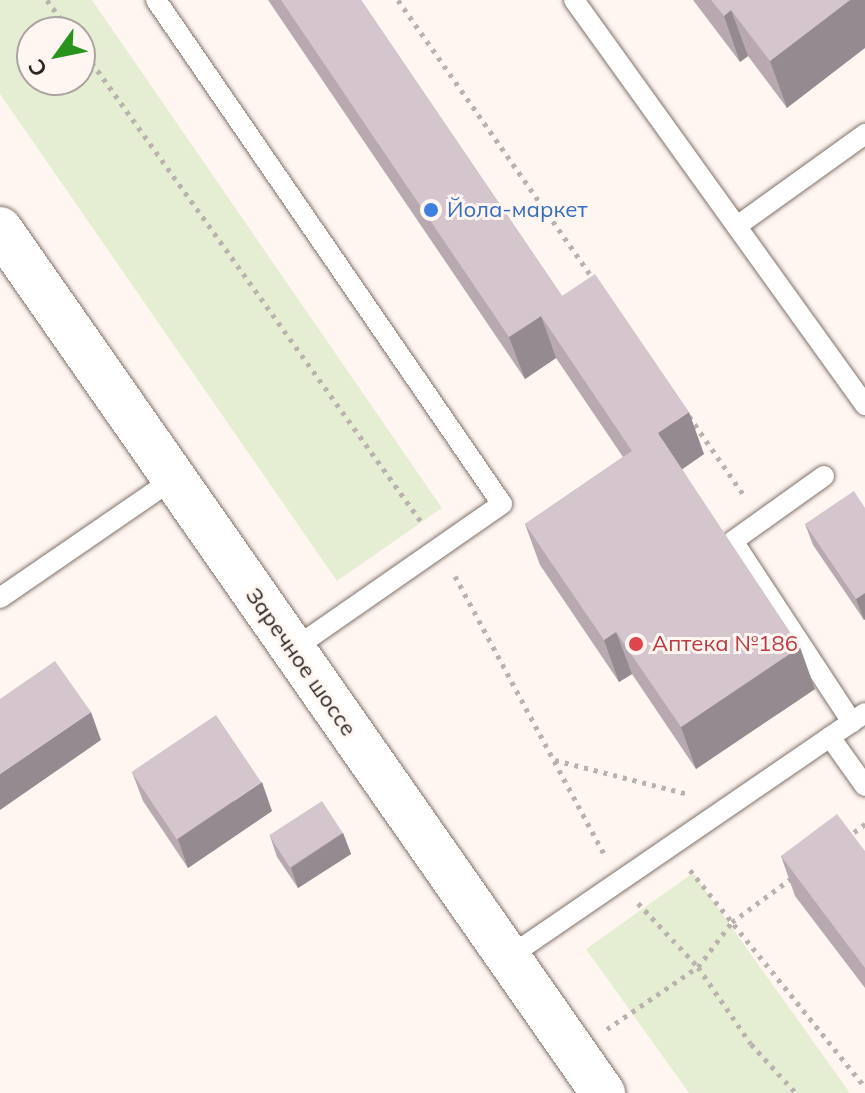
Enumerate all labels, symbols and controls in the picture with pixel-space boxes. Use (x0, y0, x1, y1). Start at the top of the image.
north arrow (16, 16, 96, 96)
text: С (22, 54, 53, 82)
place label: Йола-маркет (447, 197, 587, 223)
marker: Йола-маркет (422, 201, 440, 219)
street label: Заречное шоссе (240, 583, 362, 741)
place label: Аптека №186 (652, 631, 798, 657)
marker: Аптека №186 (627, 635, 645, 653)

